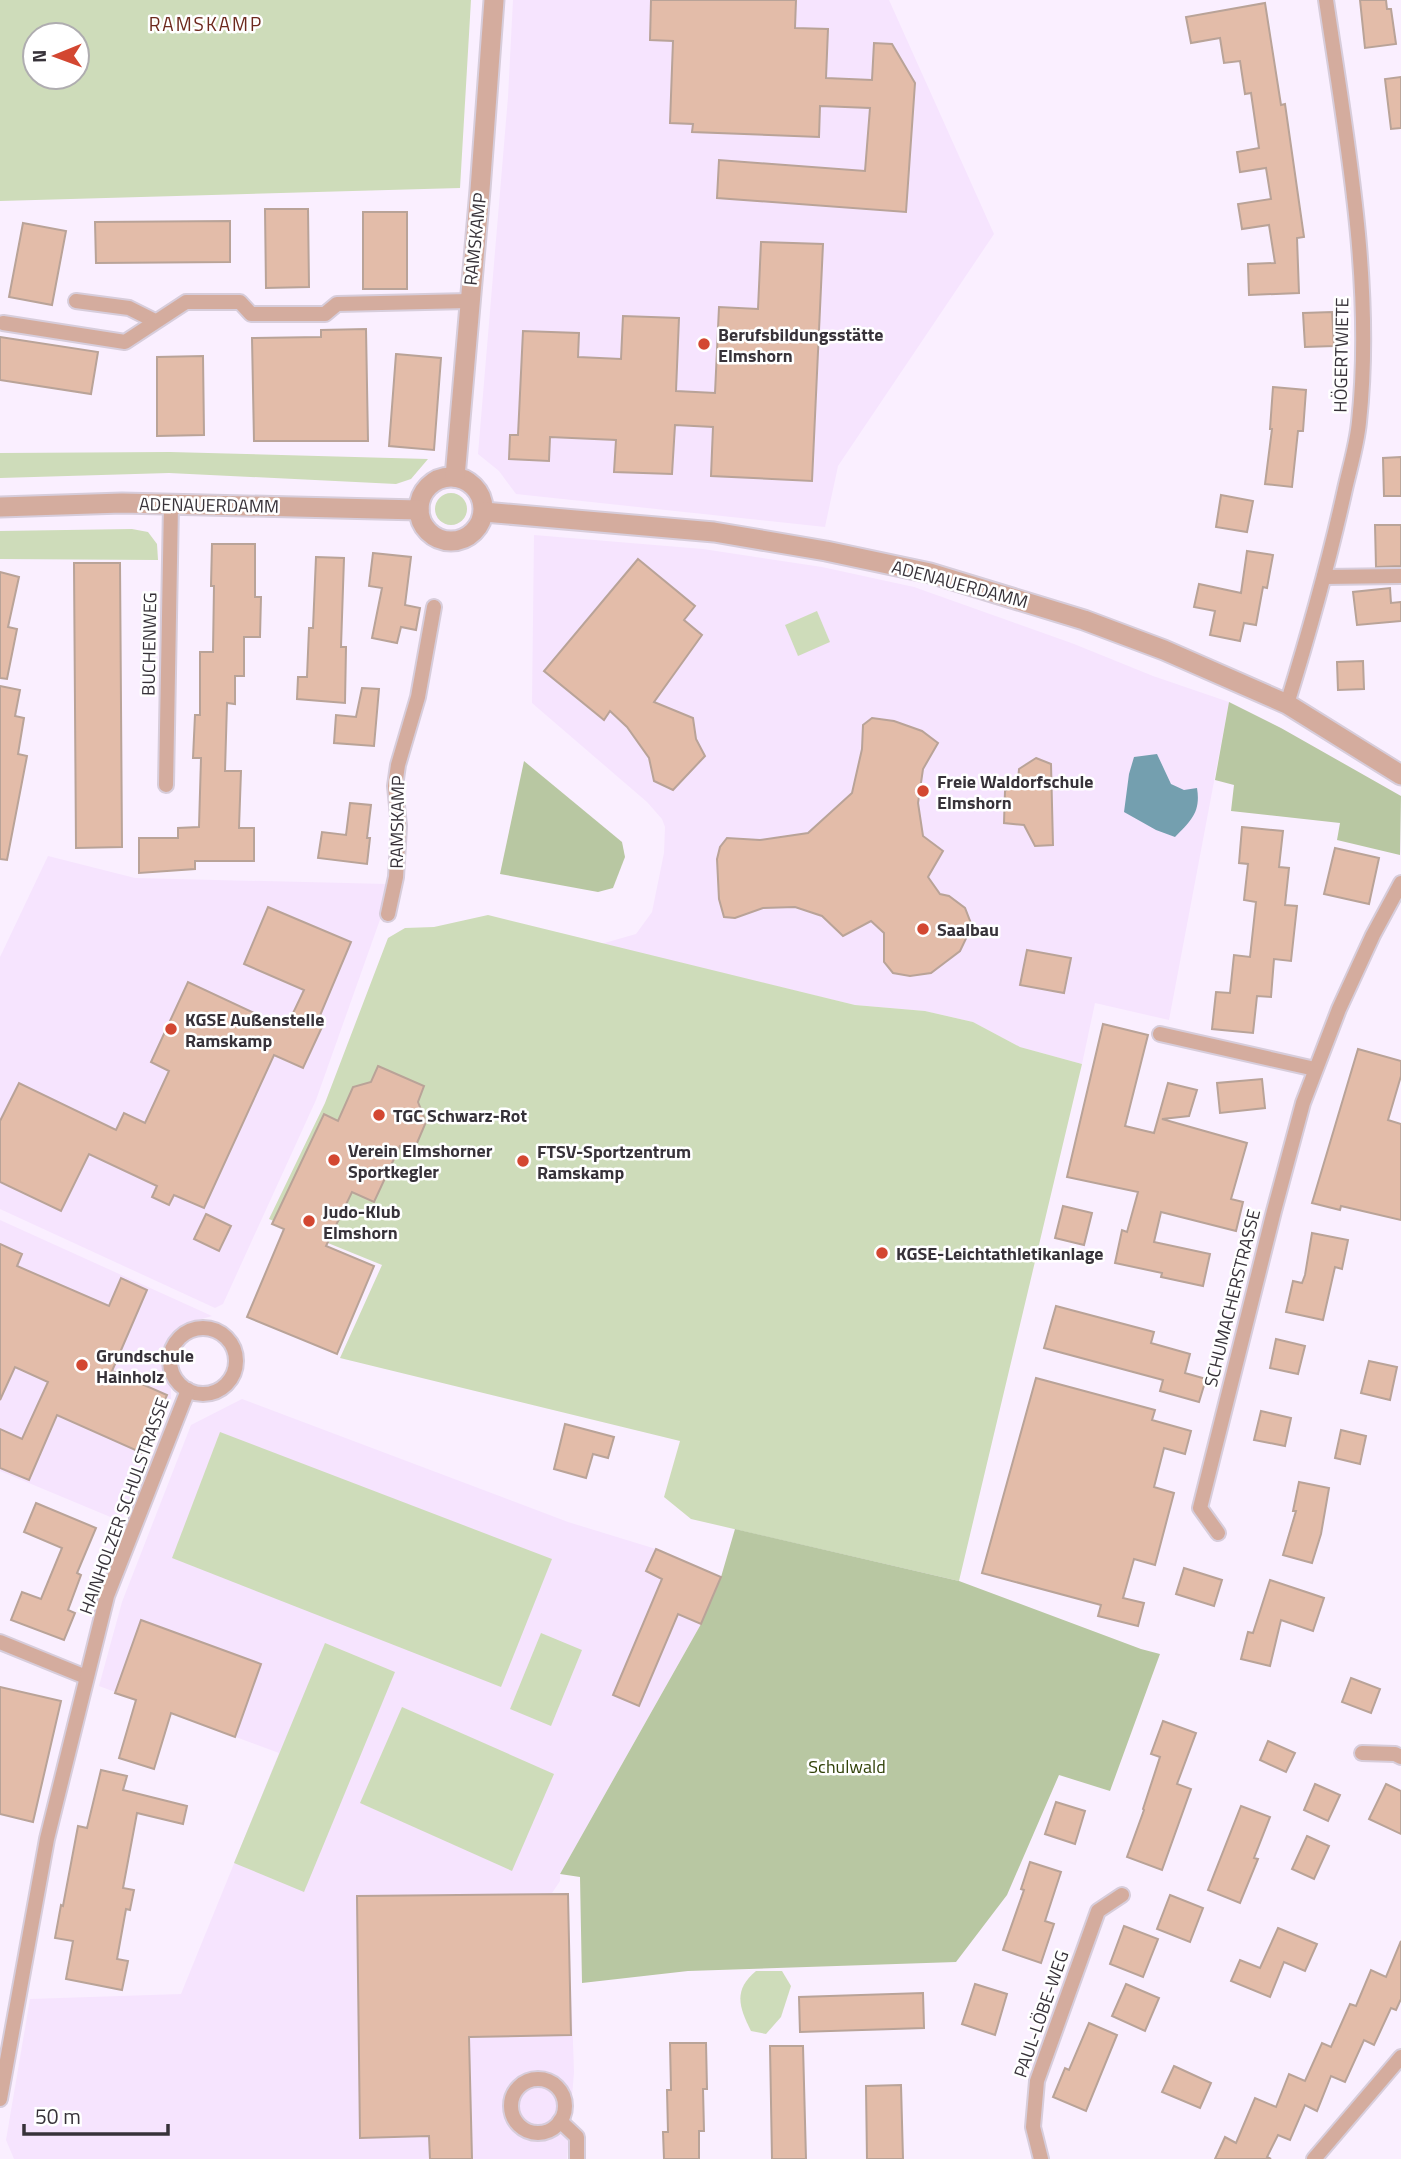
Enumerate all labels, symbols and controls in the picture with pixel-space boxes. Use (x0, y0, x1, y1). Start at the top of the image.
district label: RAMSKAMP (149, 9, 263, 38)
north arrow (21, 21, 91, 91)
text: N (24, 49, 53, 63)
street label: RAMSKAMP (457, 191, 493, 287)
street label: HÖGERTWIETE (1326, 297, 1356, 413)
place label: Berufsbildungsstätte Elmshorn (718, 321, 883, 369)
marker: Berufsbildungsstätte Elmshorn (696, 336, 712, 352)
street label: ADENAUERDAMM (139, 490, 279, 520)
street label: ADENAUERDAMM (889, 553, 1031, 615)
street label: BUCHENWEG (135, 592, 163, 696)
place label: Freie Waldorfschule Elmshorn (937, 768, 1094, 816)
street label: RAMSKAMP (383, 775, 411, 869)
marker: Freie Waldorfschule Elmshorn (915, 783, 931, 799)
place label: Saalbau (937, 916, 999, 943)
marker: Saalbau (915, 921, 931, 937)
place label: KGSE Außenstelle Ramskamp (185, 1006, 324, 1054)
marker: KGSE Außenstelle Ramskamp (163, 1021, 179, 1037)
place label: TGC Schwarz-Rot (393, 1102, 527, 1129)
marker: TGC Schwarz-Rot (371, 1107, 387, 1123)
place label: Verein Elmshorner Sportkegler (348, 1137, 493, 1185)
place label: FTSV-Sportzentrum Ramskamp (537, 1138, 691, 1186)
marker: Verein Elmshorner Sportkegler (326, 1152, 342, 1168)
marker: FTSV-Sportzentrum Ramskamp (515, 1153, 531, 1169)
place label: Judo-Klub Elmshorn (323, 1198, 401, 1246)
street label: SCHUMACHERSTRASSE (1197, 1206, 1267, 1390)
marker: Judo-Klub Elmshorn (301, 1213, 317, 1229)
place label: KGSE-Leichtathletikanlage (896, 1240, 1103, 1267)
marker: KGSE-Leichtathletikanlage (874, 1245, 890, 1261)
place label: Grundschule Hainholz (96, 1342, 194, 1390)
marker: Grundschule Hainholz (74, 1357, 90, 1373)
street label: HAINHOLZER SCHULSTRASSE (72, 1394, 176, 1618)
park label: Schulwald (808, 1753, 886, 1780)
street label: PAUL-LÖBE-WEG (1007, 1947, 1075, 2081)
scale bar (24, 2092, 168, 2136)
text: 50 m (35, 2100, 81, 2132)

